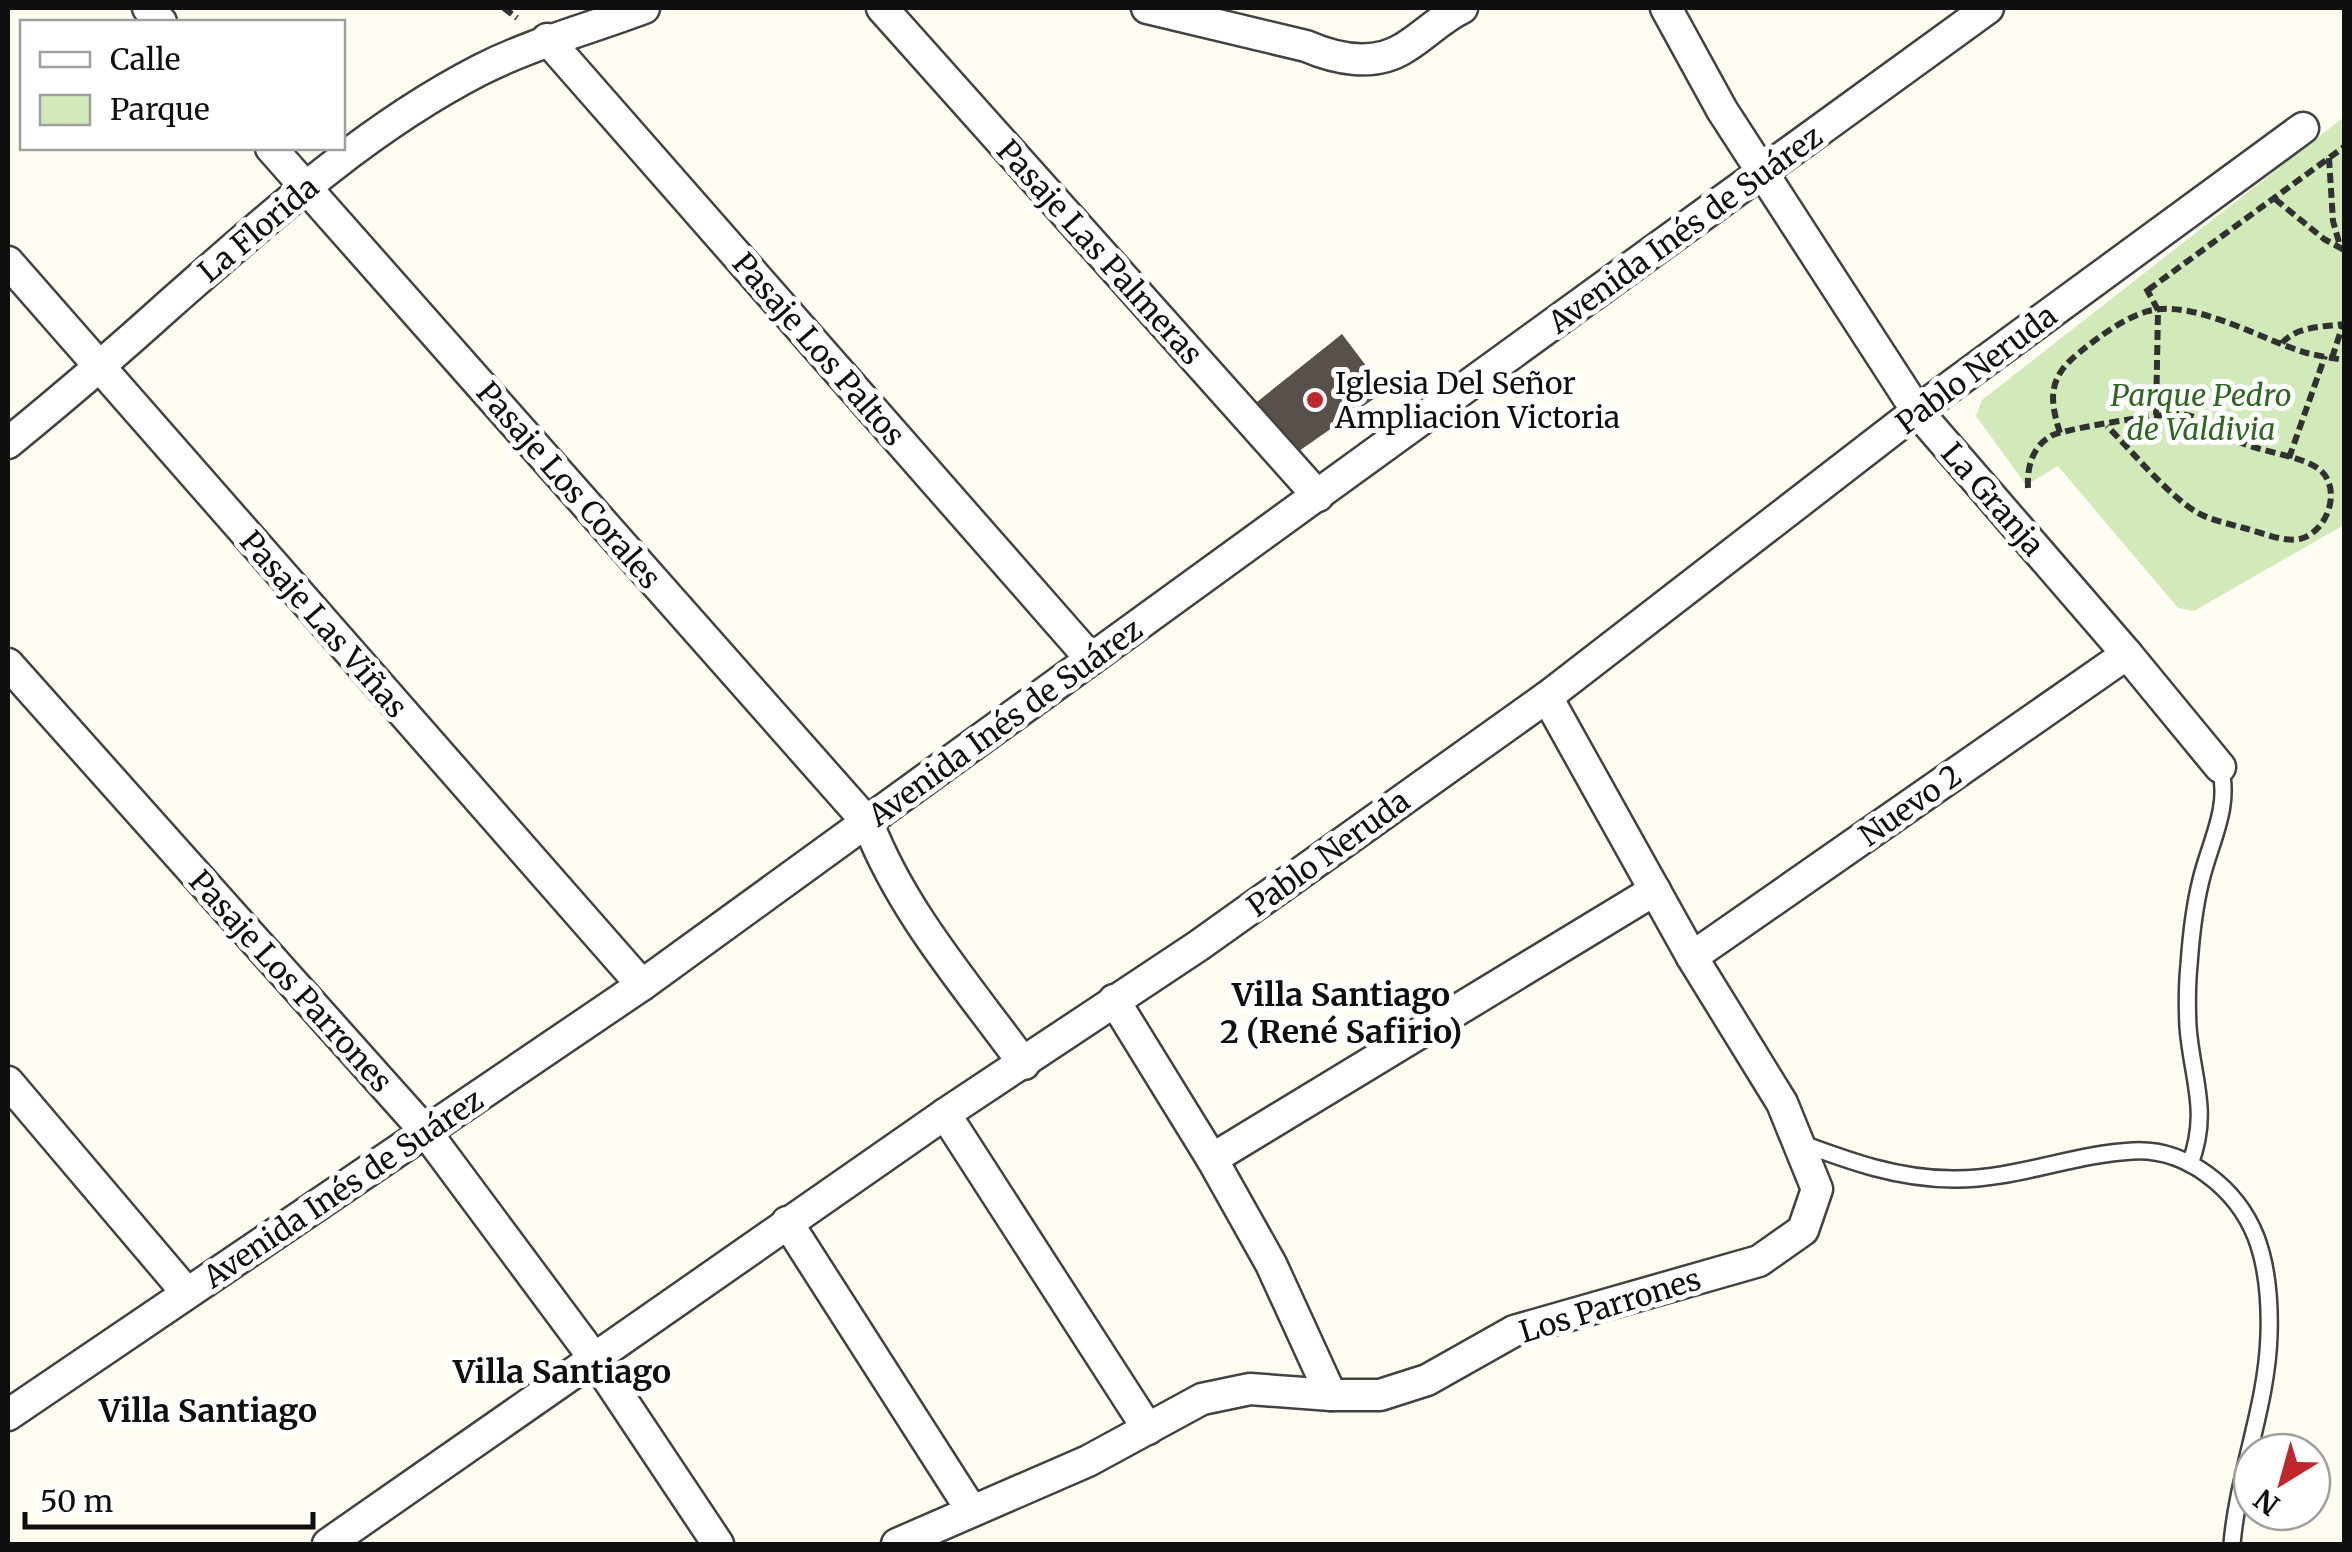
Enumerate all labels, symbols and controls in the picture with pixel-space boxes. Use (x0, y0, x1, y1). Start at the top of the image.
legend (20, 20, 345, 150)
text: Calle (110, 40, 180, 78)
text: Parque (110, 90, 210, 128)
street label: Avenida Inés de Suárez (1540, 117, 1829, 342)
street label: Pasaje Las Palmeras (989, 132, 1211, 372)
street label: La Florida (190, 168, 326, 290)
street label: Pasaje Los Paltos (725, 245, 913, 453)
street label: Pablo Neruda (1888, 296, 2064, 442)
place label: Iglesia Del Señor Ampliacion Victoria (1334, 364, 1620, 436)
street label: Pasaje Los Corales (469, 374, 669, 596)
park label: Parque Pedro de Valdivia (2111, 376, 2291, 448)
marker: Iglesia Del Señor Ampliacion Victoria (1304, 389, 1326, 411)
street label: La Granja (1934, 435, 2052, 563)
street label: Pasaje Las Viñas (232, 523, 416, 725)
street label: Avenida Inés de Suárez (860, 610, 1149, 835)
street label: Nuevo 2 (1851, 756, 1969, 854)
street label: Pablo Neruda (1239, 781, 1417, 925)
street label: Pasaje Los Parrones (181, 862, 401, 1100)
district label: Villa Santiago 2 (René Safirio) (1220, 975, 1462, 1052)
street label: Avenida Inés de Suárez (195, 1080, 490, 1296)
street label: Los Parrones (1515, 1259, 1705, 1351)
district label: Villa Santiago (452, 1352, 671, 1392)
district label: Villa Santiago (98, 1391, 317, 1431)
north arrow (2232, 1432, 2332, 1532)
scale bar (25, 1467, 312, 1529)
text: N (2247, 1481, 2287, 1523)
text: 50 m (40, 1482, 113, 1520)

